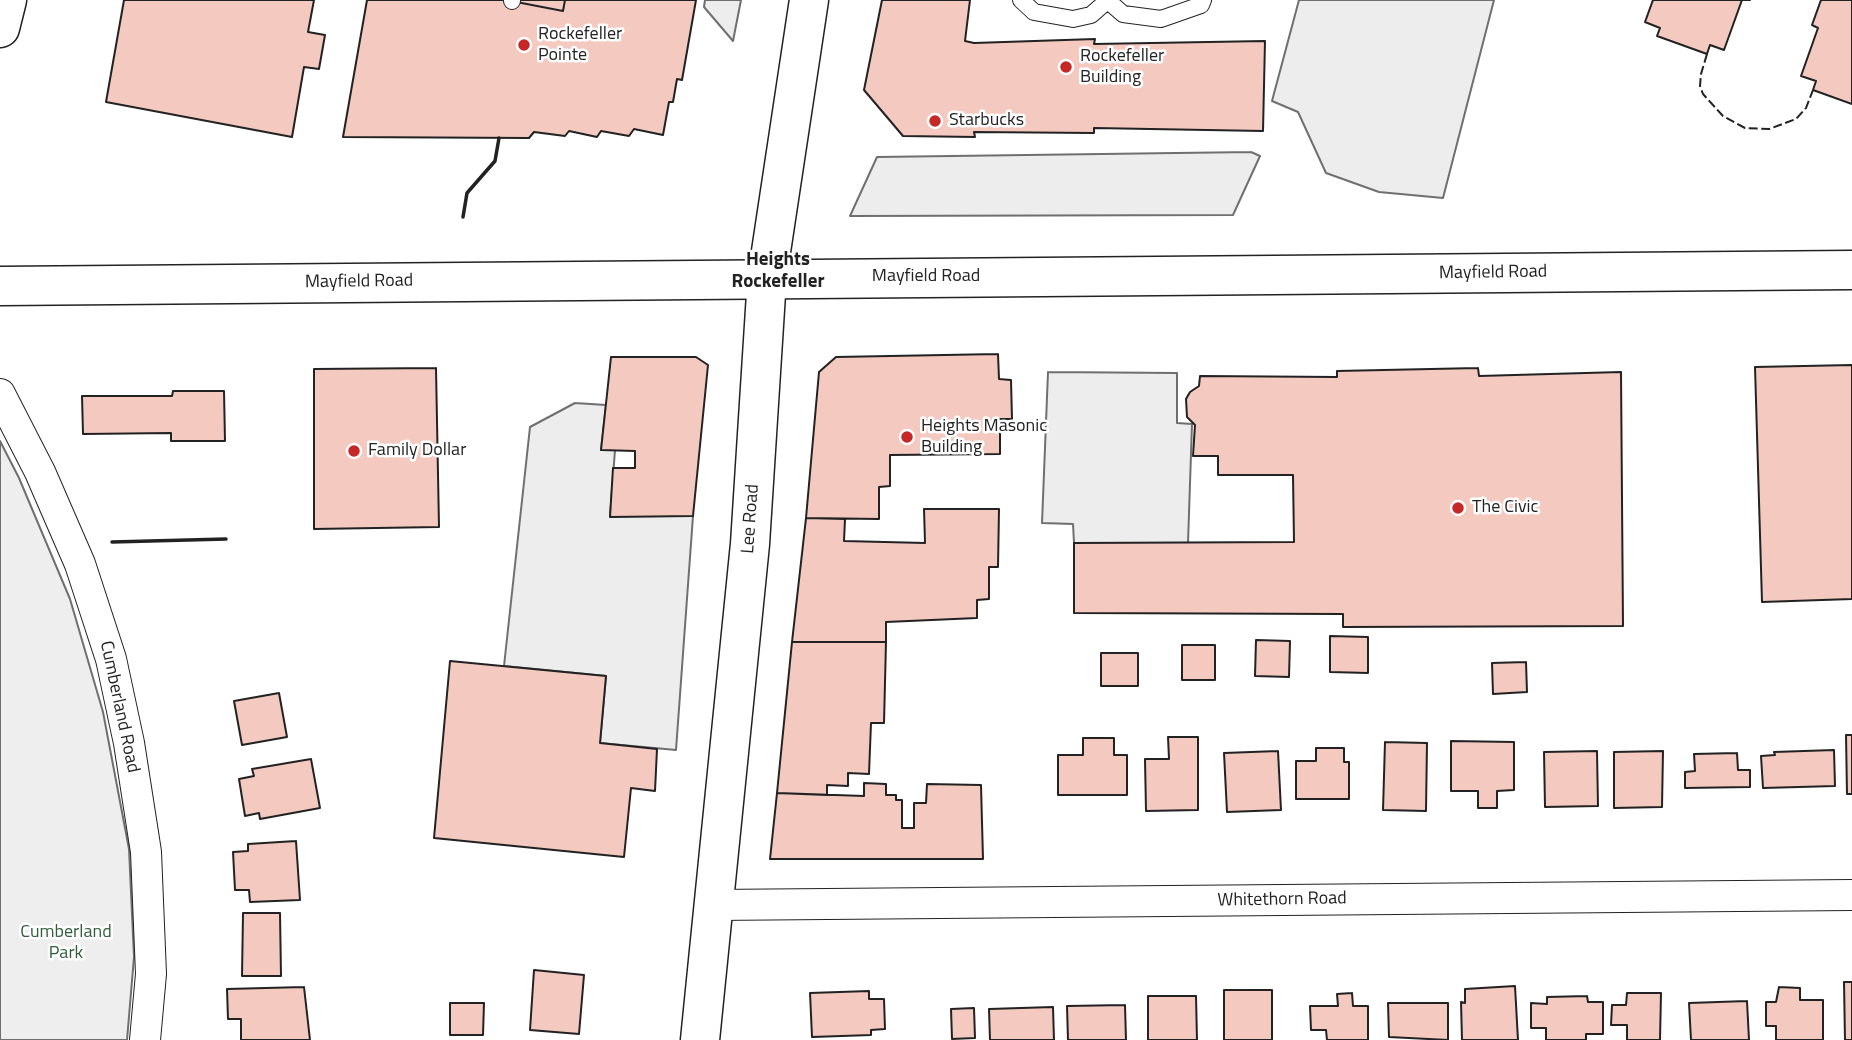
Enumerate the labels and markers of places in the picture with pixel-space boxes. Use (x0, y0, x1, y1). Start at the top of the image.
place label: Rockefeller Pointe (538, 24, 622, 66)
marker: Rockefeller Pointe (516, 37, 532, 53)
place label: Rockefeller Building (1080, 46, 1164, 88)
marker: Rockefeller Building (1058, 59, 1074, 75)
place label: Starbucks (949, 110, 1024, 132)
marker: Starbucks (927, 113, 943, 129)
place label: Heights Masonic Building (921, 416, 1047, 458)
marker: Heights Masonic Building (899, 429, 915, 445)
place label: Family Dollar (368, 440, 466, 462)
marker: Family Dollar (346, 443, 362, 459)
place label: The Civic (1472, 497, 1538, 519)
marker: The Civic (1450, 500, 1466, 516)

